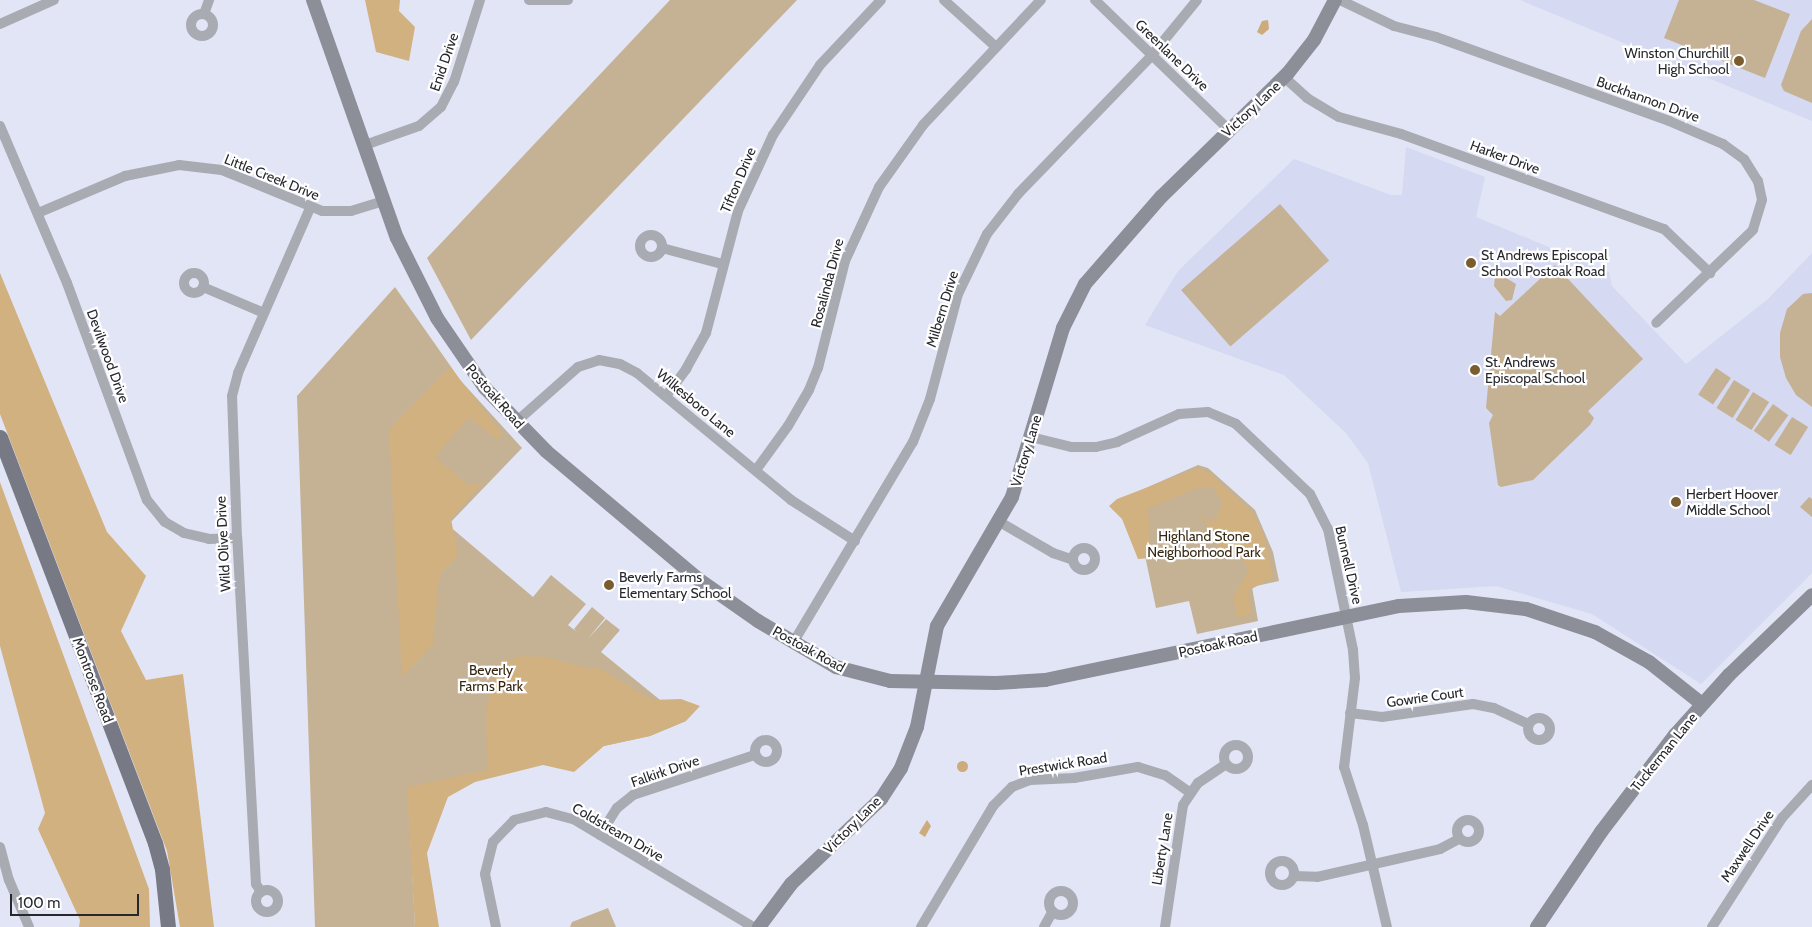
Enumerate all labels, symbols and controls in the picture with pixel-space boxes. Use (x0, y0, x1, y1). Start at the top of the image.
street label: Greenlane Drive (1132, 16, 1212, 94)
street label: Enid Drive (426, 31, 462, 93)
place label: Winston Churchill High School (1625, 45, 1729, 78)
marker: Winston Churchill High School (1733, 55, 1745, 67)
street label: Buckhannon Drive (1594, 73, 1702, 125)
street label: Victory Lane (1218, 78, 1284, 140)
street label: Harker Drive (1468, 137, 1542, 177)
street label: Tifton Drive (717, 145, 759, 215)
street label: Little Creek Drive (222, 150, 322, 204)
street label: Rosalinda Drive (807, 237, 847, 329)
place label: St Andrews Episcopal School Postoak Road (1481, 247, 1608, 280)
marker: St Andrews Episcopal School Postoak Road (1465, 257, 1477, 269)
street label: Milbern Drive (922, 269, 962, 349)
street label: Devilwood Drive (83, 307, 133, 405)
place label: St. Andrews Episcopal School (1485, 354, 1585, 387)
street label: Postoak Road (462, 360, 528, 432)
marker: St. Andrews Episcopal School (1469, 364, 1481, 376)
street label: Wilkesboro Lane (653, 365, 739, 441)
street label: Victory Lane (1007, 413, 1045, 489)
place label: Herbert Hoover Middle School (1686, 486, 1778, 518)
street label: Wild Olive Drive (212, 496, 234, 592)
marker: Herbert Hoover Middle School (1670, 496, 1682, 508)
street label: Bunnell Drive (1332, 524, 1366, 606)
park label: Highland Stone Neighborhood Park (1147, 528, 1261, 560)
place label: Beverly Farms Elementary School (619, 569, 731, 602)
marker: Beverly Farms Elementary School (603, 579, 615, 591)
street label: Postoak Road (770, 622, 848, 676)
street label: Postoak Road (1177, 627, 1259, 661)
street label: Montrose Road (69, 635, 117, 725)
park label: Beverly Farms Park (459, 662, 523, 694)
street label: Gowrie Court (1385, 683, 1465, 711)
street label: Tuckerman Lane (1627, 709, 1701, 795)
street label: Prestwick Road (1018, 749, 1108, 779)
street label: Falkirk Drive (629, 751, 701, 791)
street label: Victory Lane (820, 793, 884, 857)
street label: Coldstream Drive (569, 799, 667, 865)
street label: Maxwell Drive (1717, 807, 1777, 885)
street label: Liberty Lane (1148, 812, 1176, 886)
scale bar (12, 884, 141, 916)
text: 100 m (18, 894, 60, 912)

